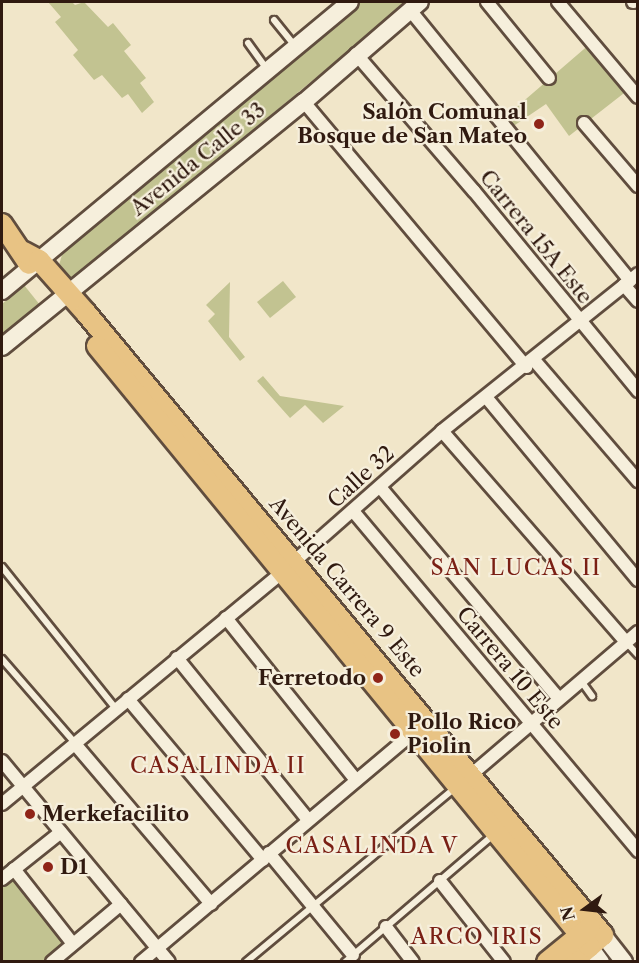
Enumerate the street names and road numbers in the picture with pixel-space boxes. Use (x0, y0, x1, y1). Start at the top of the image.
street label: Avenida Calle 33 (126, 97, 270, 221)
street label: Carrera 15A Este (474, 165, 598, 309)
street label: Calle 32 (323, 441, 399, 513)
street label: Avenida Carrera 9 Este (264, 491, 430, 683)
street label: Carrera 10 Este (451, 602, 569, 734)

